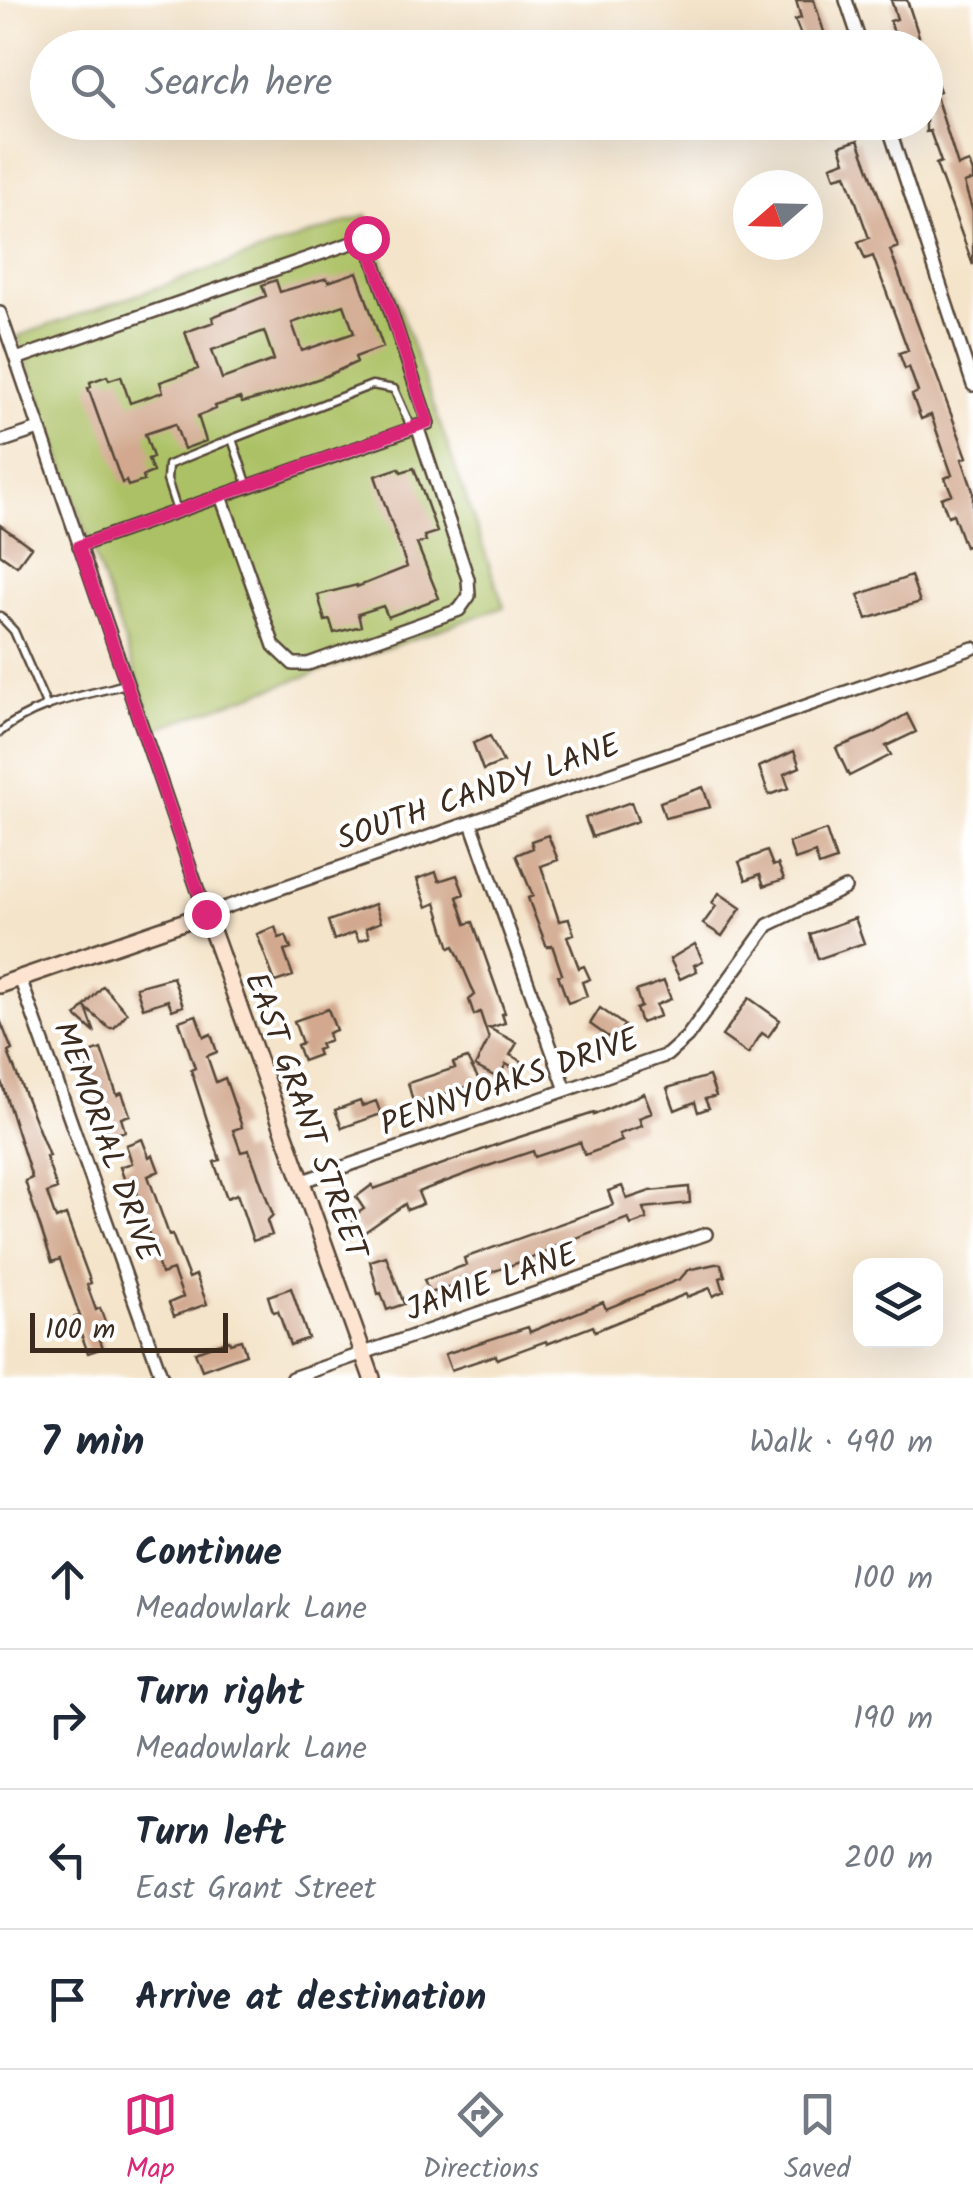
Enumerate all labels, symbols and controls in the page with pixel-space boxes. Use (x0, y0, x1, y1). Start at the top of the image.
search box (30, 30, 943, 140)
text: Search here (145, 55, 332, 115)
icon: search (65, 58, 120, 113)
north arrow (733, 170, 823, 260)
route start (344, 216, 390, 262)
street label: SOUTH CANDY LANE (330, 721, 629, 866)
route end (184, 892, 230, 938)
street label: EAST GRANT STREET (229, 965, 381, 1269)
street label: MEMORIAL DRIVE (38, 1015, 172, 1270)
street label: PENNYOAKS DRIVE (374, 1015, 647, 1152)
street label: JAMIE LANE (399, 1230, 586, 1337)
map controls (853, 1258, 943, 1348)
button: layers (853, 1258, 943, 1348)
scale bar (30, 1308, 228, 1352)
text: 100 m (45, 1308, 115, 1353)
text: 7 min (40, 1410, 145, 1477)
text: Walk · 490 m (749, 1418, 933, 1469)
text: Continue (135, 1524, 282, 1584)
icon: ahead (40, 1552, 95, 1607)
text: 100 m (853, 1554, 933, 1605)
text: Meadowlark Lane (135, 1584, 367, 1635)
text: Turn right (135, 1664, 304, 1724)
icon: right (40, 1692, 95, 1747)
text: 190 m (853, 1694, 933, 1745)
text: Meadowlark Lane (135, 1724, 367, 1775)
text: Turn left (135, 1804, 286, 1864)
icon: left (40, 1832, 95, 1887)
text: 200 m (844, 1834, 933, 1885)
text: East Grant Street (135, 1864, 376, 1915)
text: Arrive at destination (135, 1969, 486, 2029)
icon: arrive (40, 1972, 95, 2027)
tab: Map (123, 2087, 178, 2192)
tab: Directions (423, 2087, 539, 2192)
tab: Saved (784, 2087, 850, 2192)

